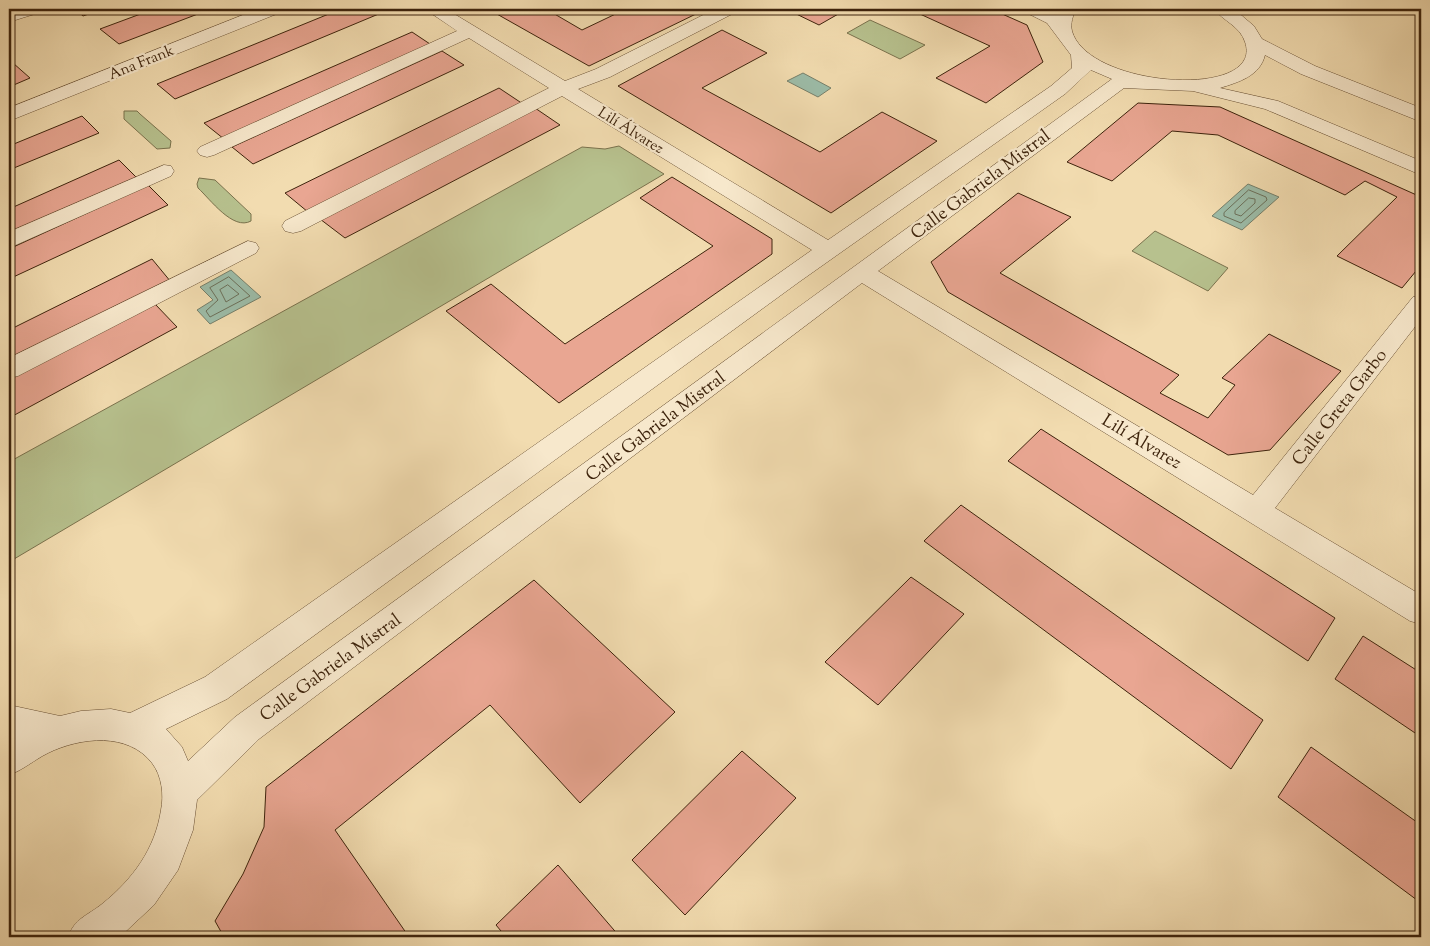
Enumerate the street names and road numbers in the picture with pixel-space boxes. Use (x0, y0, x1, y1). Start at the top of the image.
street label: Ana Frank (106, 41, 177, 86)
street label: Lilí Álvarez (593, 102, 668, 160)
street label: Calle Gabriela Mistral (906, 124, 1057, 247)
street label: Calle Greta Garbo (1287, 344, 1395, 472)
street label: Calle Gabriela Mistral (581, 366, 732, 489)
street label: Lilí Álvarez (1096, 409, 1186, 477)
street label: Calle Gabriela Mistral (255, 608, 407, 729)

